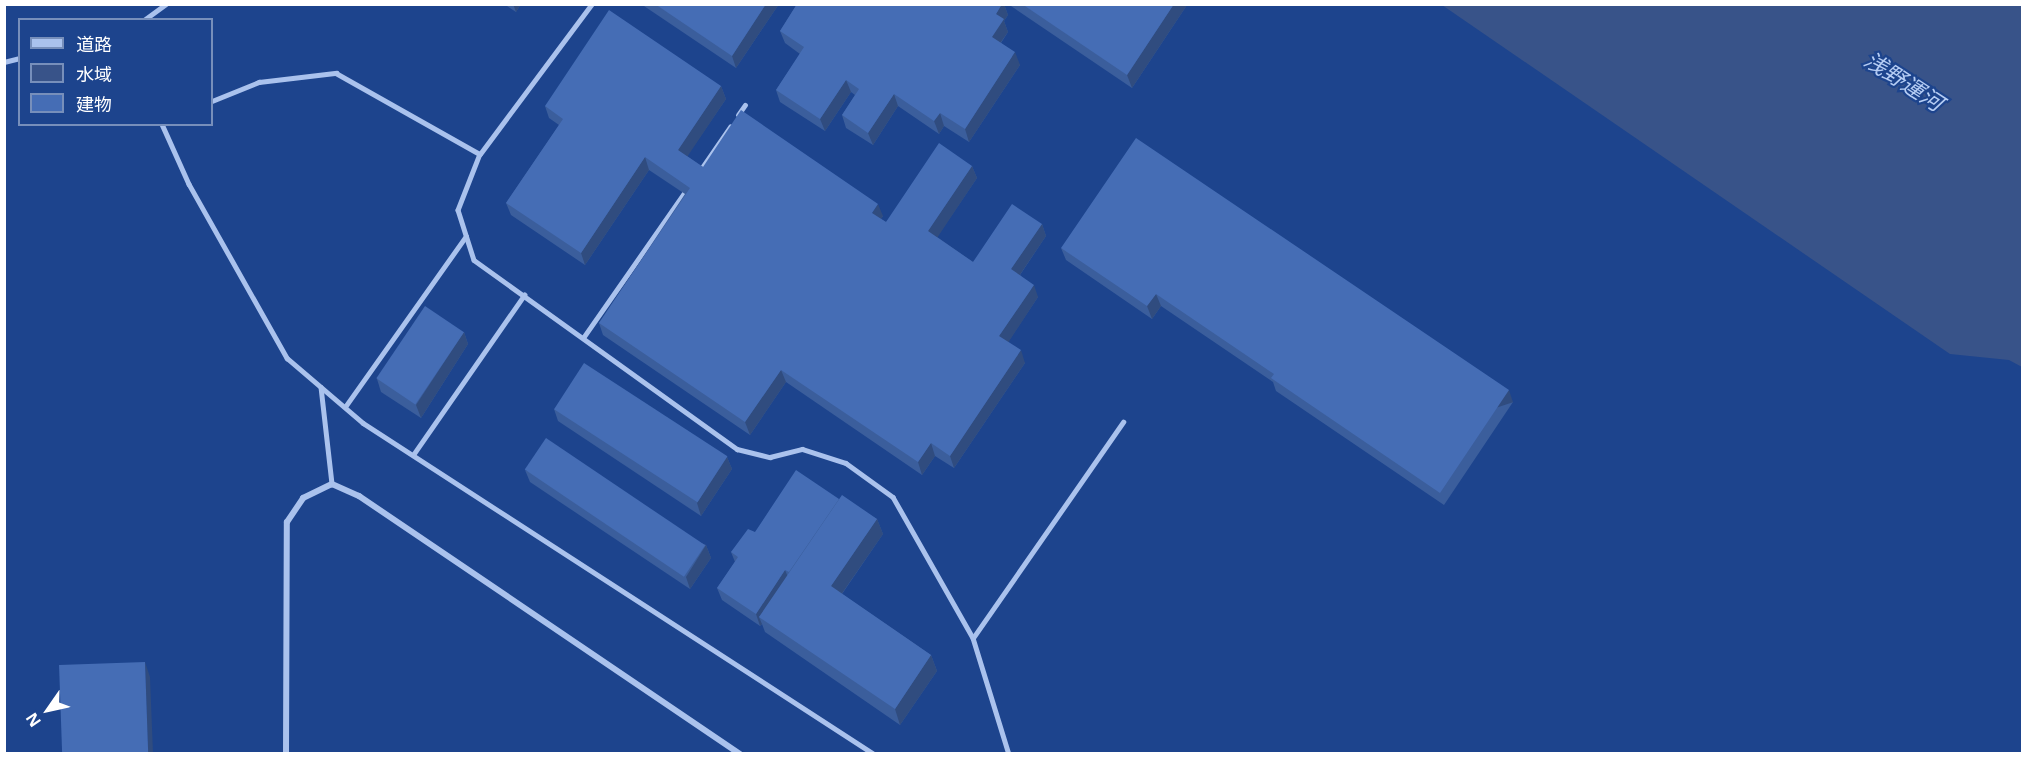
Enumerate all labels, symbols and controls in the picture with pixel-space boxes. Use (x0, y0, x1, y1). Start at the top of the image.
legend (18, 18, 213, 126)
text: 道路 (76, 32, 112, 56)
water label: 浅野運河 (1860, 46, 1948, 116)
text: 水域 (76, 62, 112, 86)
text: 建物 (76, 92, 112, 116)
north arrow (18, 680, 78, 740)
text: N (20, 709, 46, 732)

